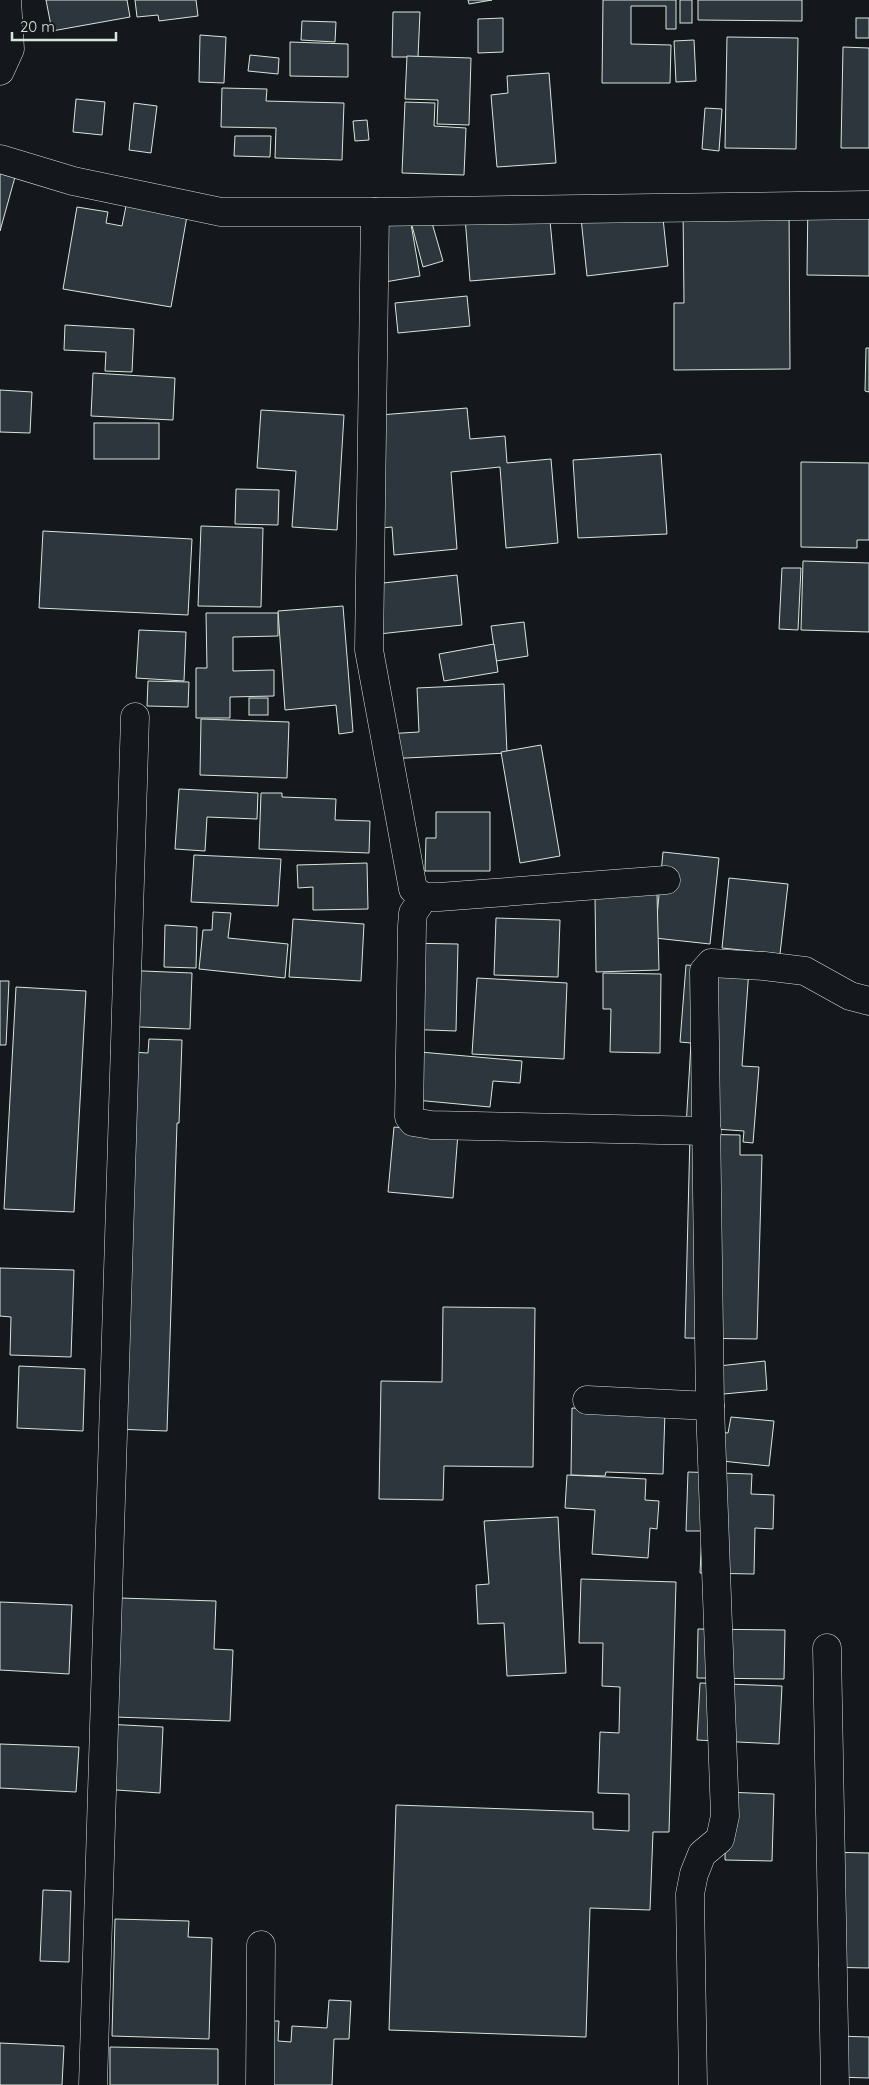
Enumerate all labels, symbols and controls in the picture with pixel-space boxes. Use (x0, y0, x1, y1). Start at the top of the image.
scale bar (12, 10, 116, 42)
text: 20 m (20, 17, 55, 36)

